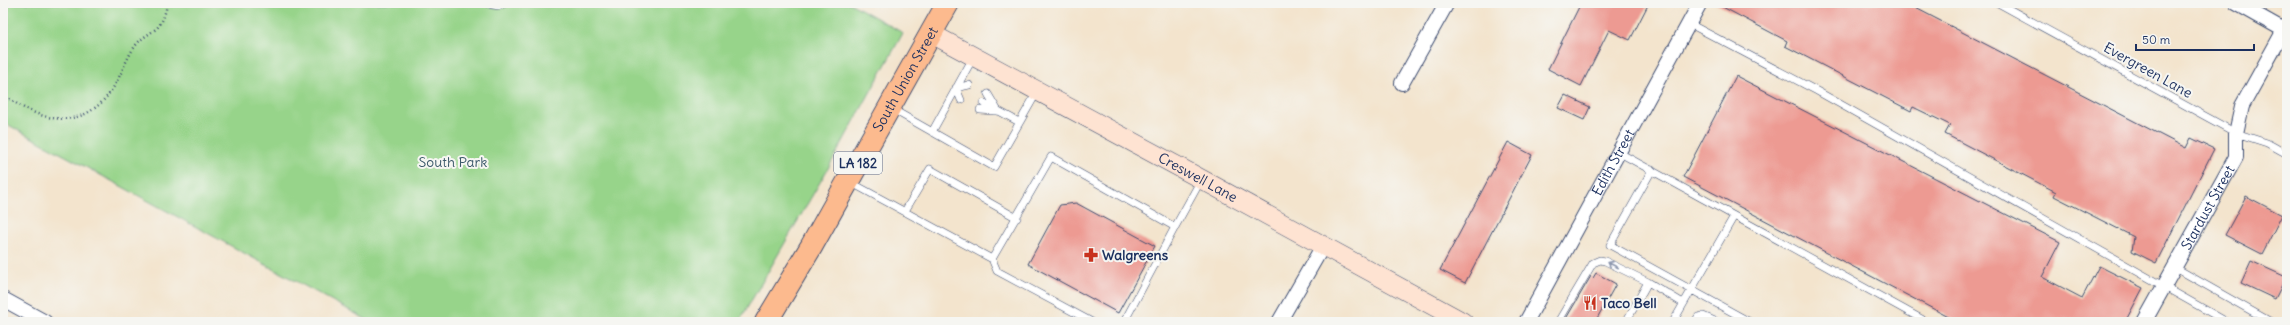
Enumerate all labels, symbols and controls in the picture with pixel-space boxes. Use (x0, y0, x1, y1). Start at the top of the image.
street label: South Union Street (869, 23, 942, 135)
scale bar (2136, 26, 2254, 52)
text: 50 m (2142, 32, 2171, 47)
street label: Evergreen Lane (2100, 38, 2196, 102)
street label: Edith Street (1588, 126, 1639, 199)
street label: Creswell Lane (1155, 148, 1241, 206)
road number: LA 182 (834, 152, 882, 174)
park label: South Park (419, 153, 487, 171)
street label: Stardust Street (2177, 162, 2239, 253)
place label: Walgreens (1102, 246, 1169, 264)
pharmacy icon: Walgreens (1083, 247, 1099, 263)
one-way arrow (1607, 261, 1619, 268)
place label: Taco Bell (1601, 294, 1657, 312)
restaurant icon: Taco Bell (1582, 295, 1598, 311)

